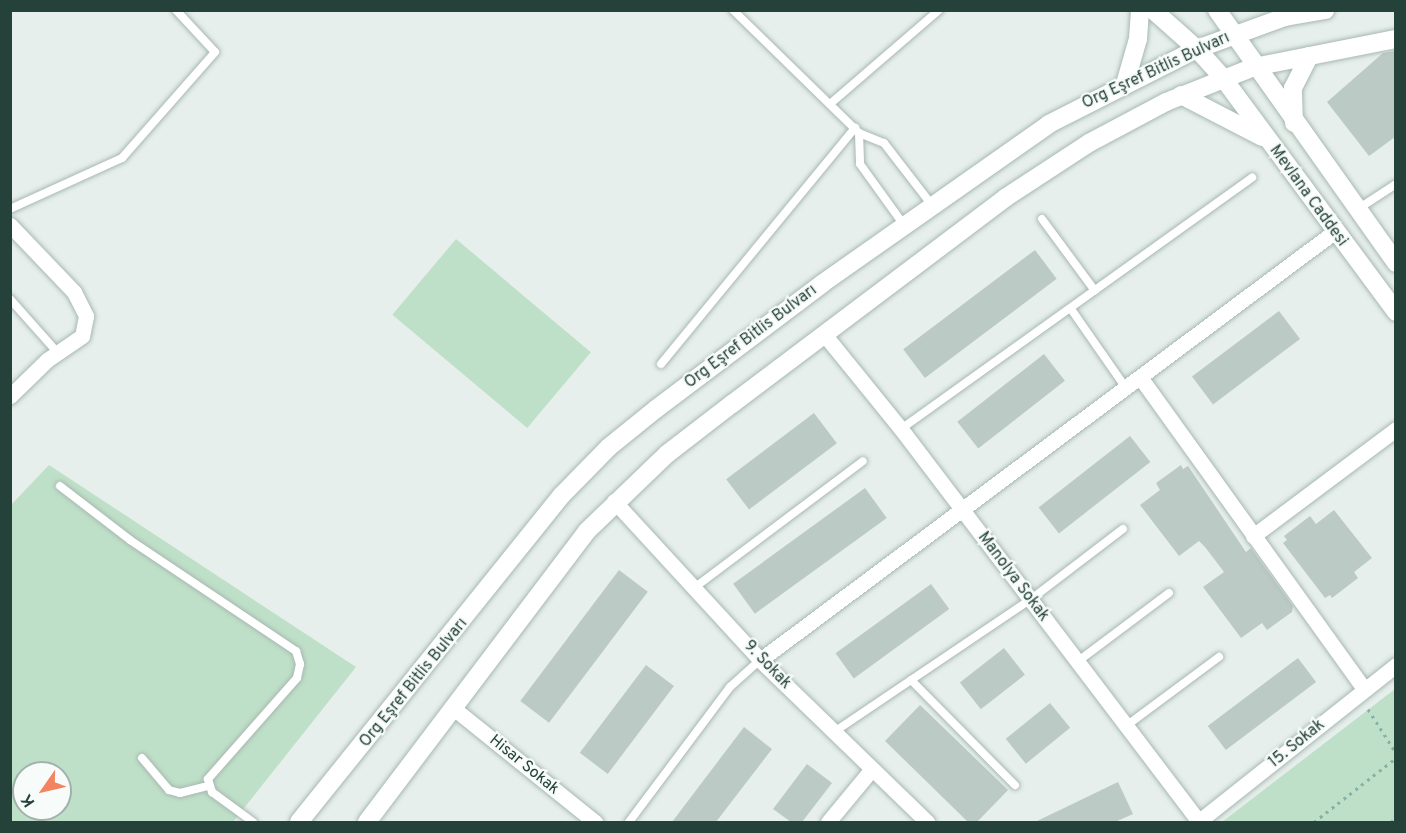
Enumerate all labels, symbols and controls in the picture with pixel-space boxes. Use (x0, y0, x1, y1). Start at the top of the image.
street label: Org Eşref Bitlis Bulvarı (1079, 28, 1233, 114)
street label: Mevlana Caddesi (1265, 142, 1351, 250)
street label: Org Eşref Bitlis Bulvarı (681, 281, 821, 393)
street label: Manolya Sokak (973, 529, 1053, 625)
street label: Org Eşref Bitlis Bulvarı (356, 615, 472, 751)
street label: 9. Sokak (739, 637, 795, 693)
street label: 15. Sokak (1265, 716, 1329, 772)
street label: Hisar Sokak (485, 731, 563, 799)
north arrow (12, 761, 72, 821)
text: K (17, 790, 40, 810)

